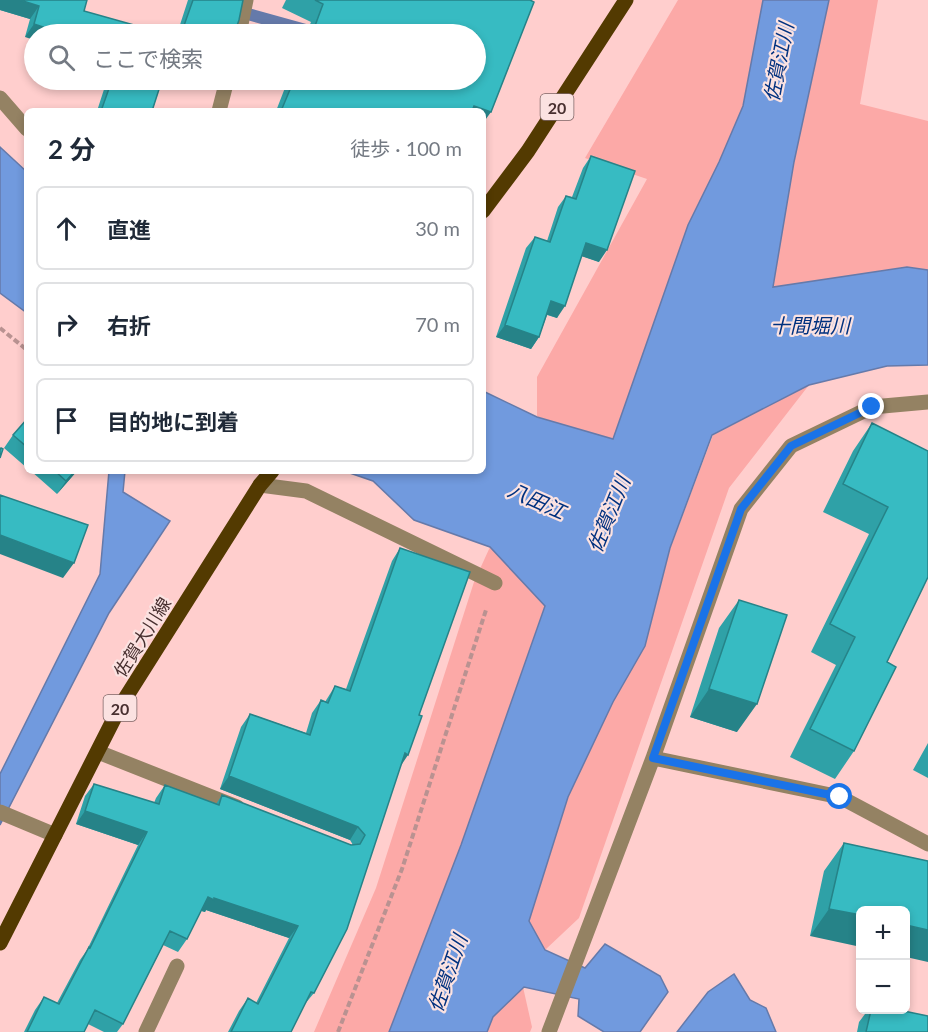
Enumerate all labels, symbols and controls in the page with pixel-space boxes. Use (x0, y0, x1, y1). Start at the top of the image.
water label: 佐賀江川 (759, 18, 798, 104)
search box (24, 24, 486, 90)
icon: search (45, 41, 78, 74)
text: ここで検索 (93, 45, 203, 72)
road number: 20 (540, 94, 574, 120)
text: 2 分 (48, 133, 95, 165)
text: 徒歩 · 100 m (350, 136, 462, 160)
icon: ahead (50, 212, 83, 245)
text: 直進 (107, 216, 151, 243)
text: 30 m (415, 216, 460, 240)
icon: right (50, 308, 83, 341)
text: 右折 (107, 312, 151, 339)
text: 70 m (415, 312, 460, 336)
water label: 十間堀川 (770, 313, 852, 337)
route end (858, 393, 884, 419)
icon: arrive (50, 404, 83, 437)
text: 目的地に到着 (107, 408, 239, 435)
water label: 佐賀江川 (582, 471, 635, 556)
water label: 八田江 (505, 477, 571, 524)
street label: 佐賀大川線 (109, 593, 175, 681)
road number: 20 (104, 695, 136, 721)
route start (826, 783, 852, 809)
map controls (856, 906, 910, 1014)
button: + (856, 906, 910, 960)
water label: 佐賀江川 (423, 929, 472, 1015)
button: − (856, 960, 910, 1014)

